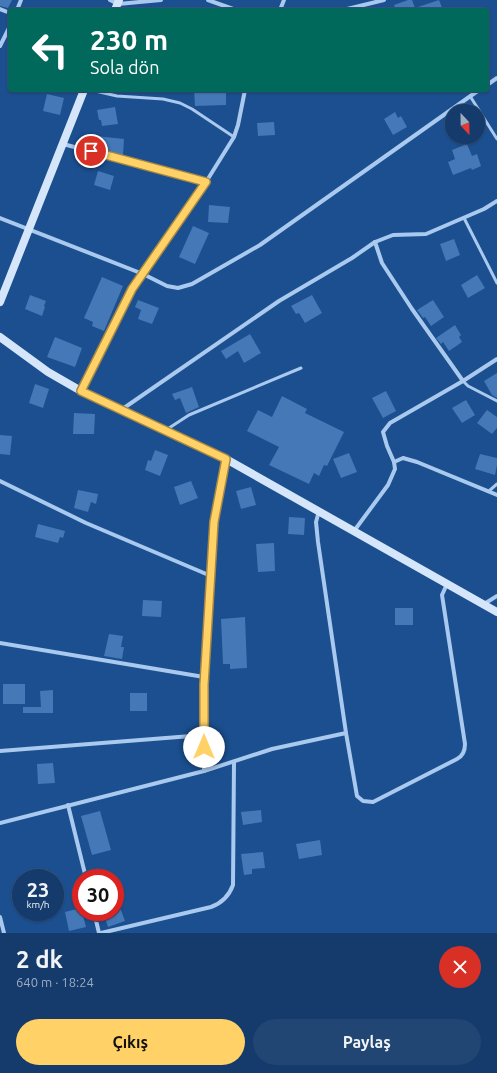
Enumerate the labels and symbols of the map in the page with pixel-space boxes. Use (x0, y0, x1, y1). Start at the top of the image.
north arrow (445, 104, 485, 144)
pin (74, 134, 108, 168)
position arrow (183, 726, 225, 768)
speed limit sign: 30 (72, 869, 124, 921)

